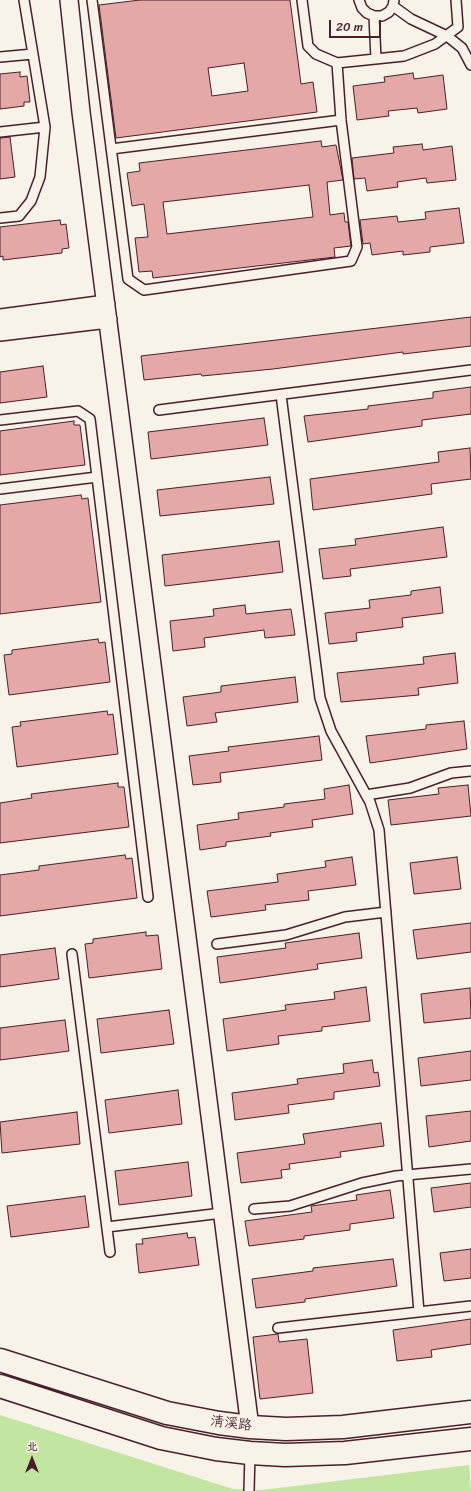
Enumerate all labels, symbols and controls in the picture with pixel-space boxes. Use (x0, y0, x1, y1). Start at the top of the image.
scale bar (331, 12, 383, 38)
text: 20 m (336, 16, 363, 38)
street label: 清溪路 (209, 1413, 253, 1435)
text: 北 (27, 1437, 38, 1456)
north arrow (12, 1439, 52, 1479)

